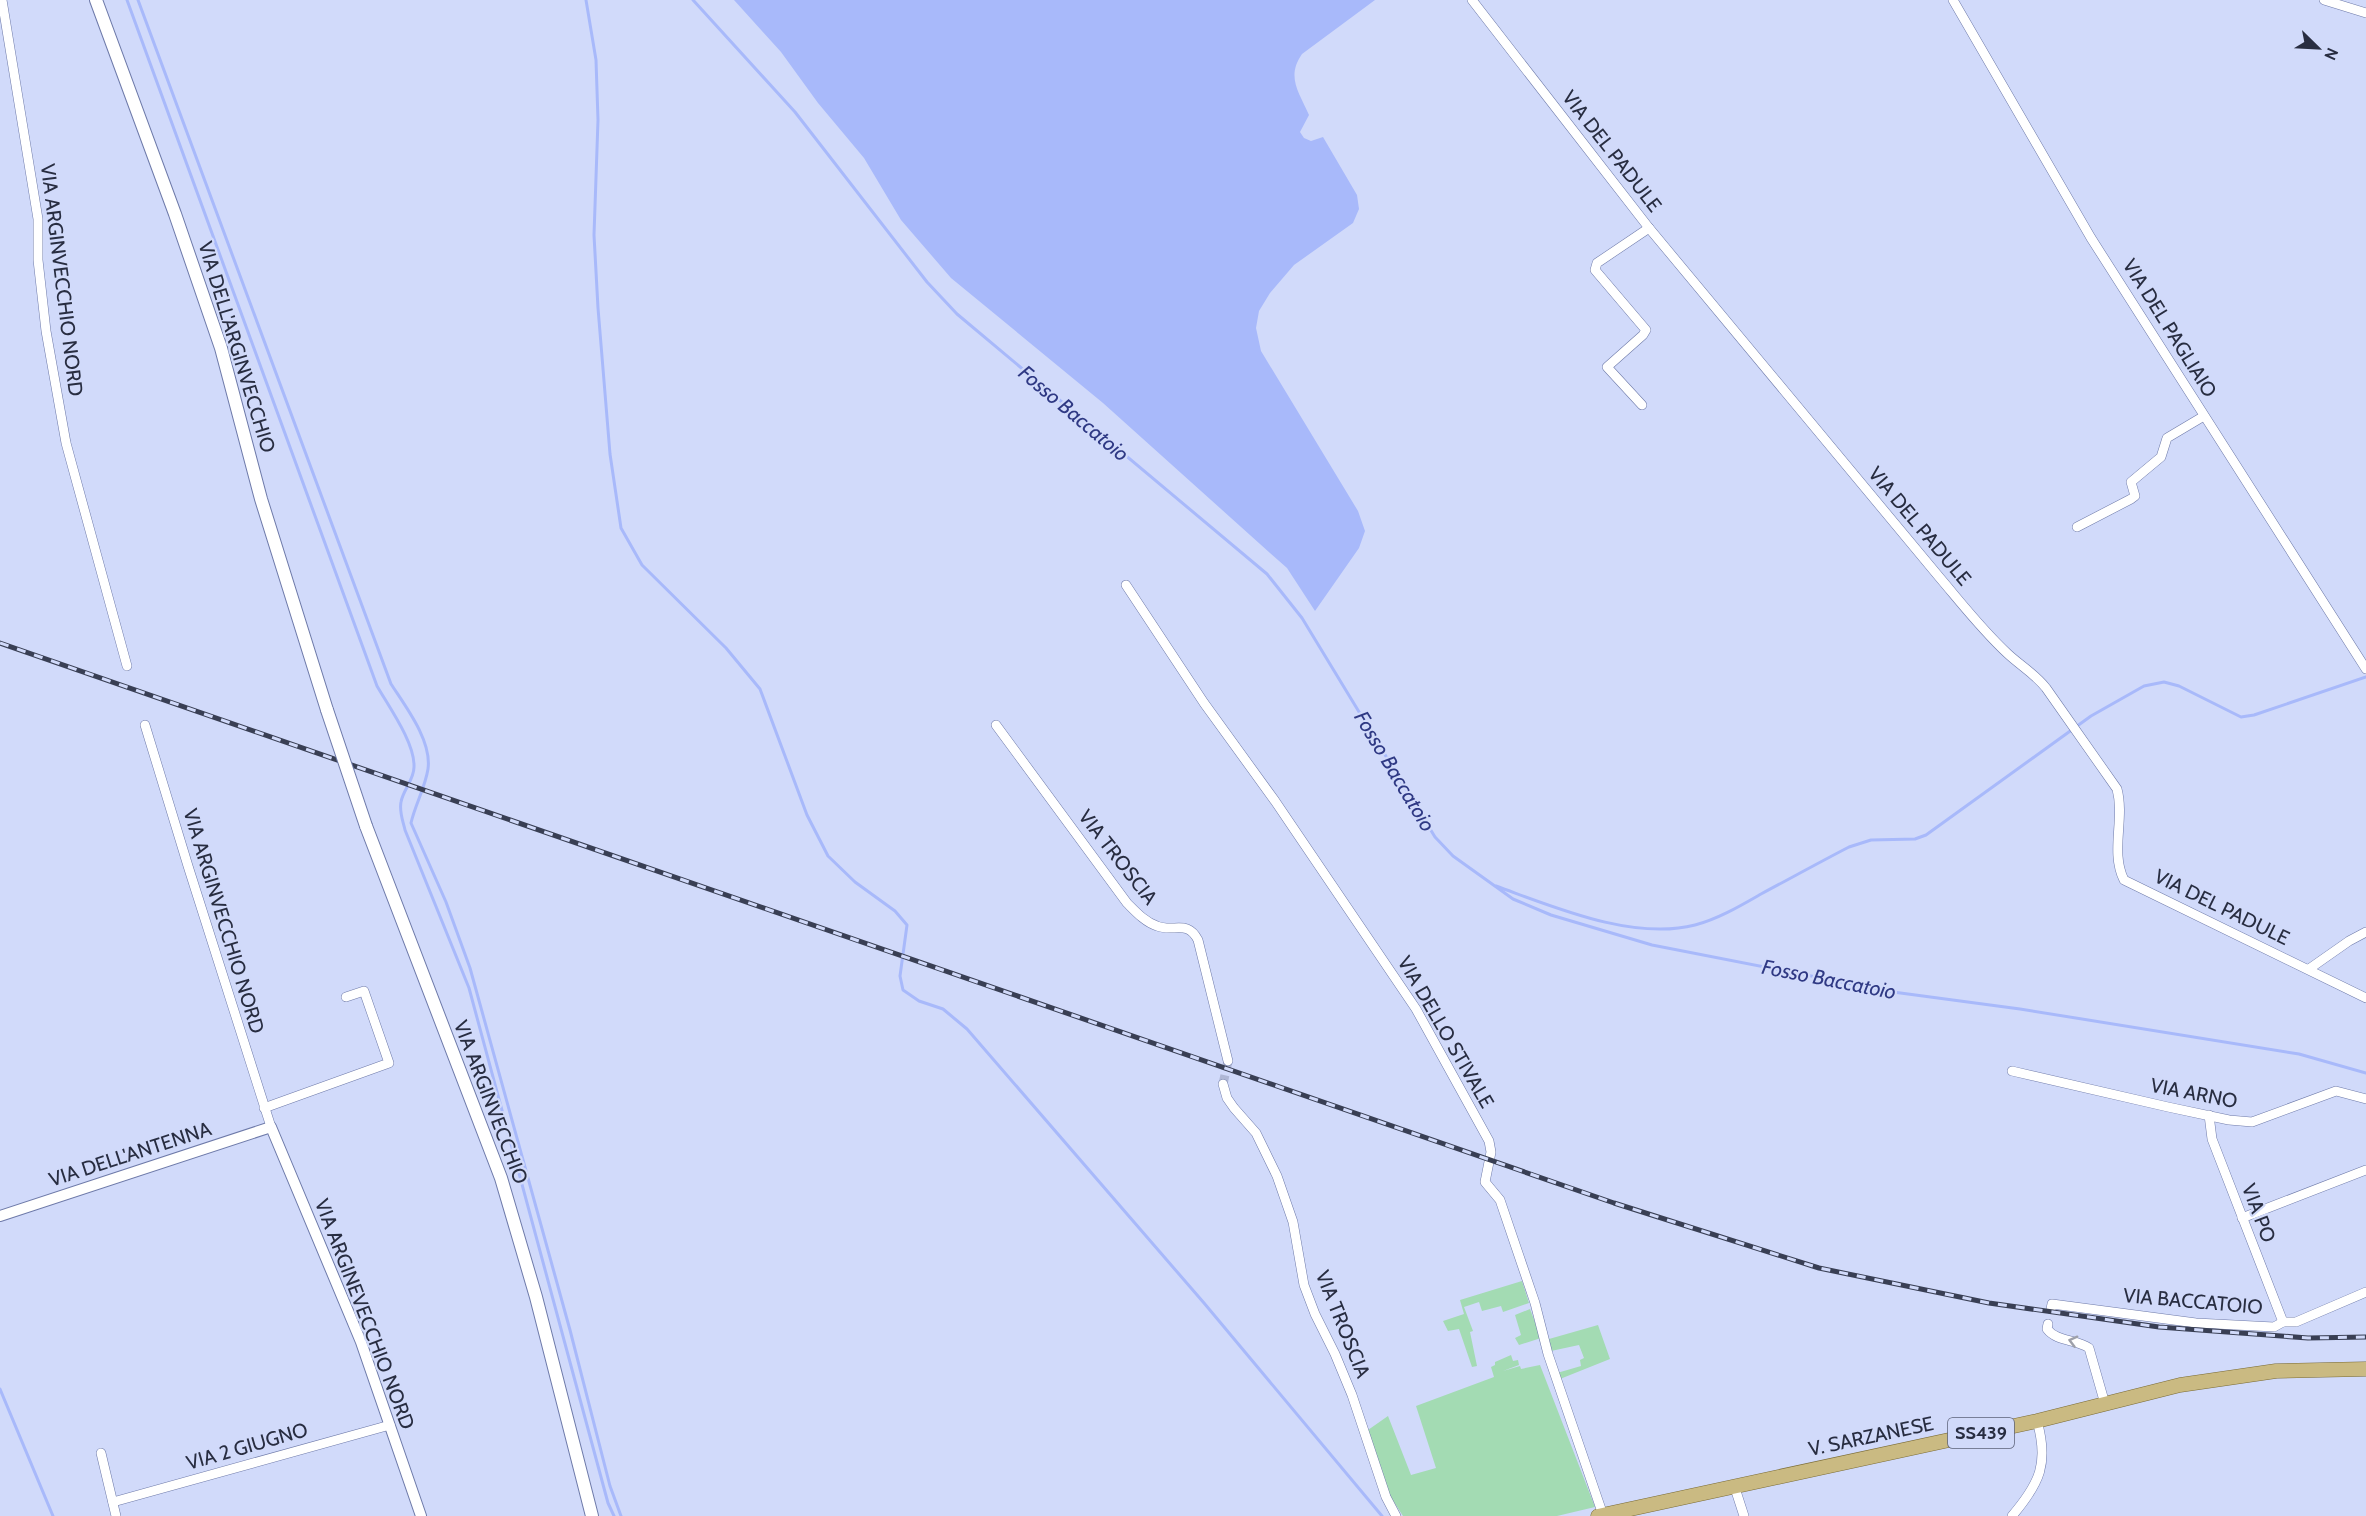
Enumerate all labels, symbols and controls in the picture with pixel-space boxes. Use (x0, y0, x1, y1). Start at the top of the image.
north arrow (2288, 18, 2348, 78)
text: N (2320, 45, 2342, 63)
street label: VIA DEL PADULE (1557, 86, 1667, 216)
street label: VIA ARGINVECCHIO NORD (36, 163, 88, 397)
street label: VIA DELL'ARGINVECCHIO (193, 238, 281, 456)
street label: VIA DEL PAGLIAIO (2118, 254, 2222, 402)
water label: Fosso Baccatoio (1014, 360, 1134, 466)
street label: VIA DEL PADULE (1863, 462, 1977, 590)
water label: Fosso Baccatoio (1349, 706, 1441, 836)
street label: VIA TROSCIA (1074, 805, 1163, 910)
street label: VIA ARGINVECCHIO NORD (178, 806, 270, 1036)
street label: VIA DEL PADULE (2151, 864, 2293, 950)
street label: VIA DELLO STIVALE (1393, 952, 1499, 1112)
water label: Fosso Baccatoio (1760, 954, 1898, 1004)
street label: VIA ARGINVECCHIO (449, 1017, 533, 1187)
street label: VIA ARNO (2149, 1073, 2239, 1113)
street label: VIA DELL'ANTENNA (46, 1116, 215, 1192)
street label: VIA PO (2237, 1180, 2281, 1246)
street label: VIA ARGINEVECCHIO NORD (310, 1195, 420, 1433)
street label: VIA TROSCIA (1311, 1267, 1376, 1382)
street label: VIA BACCATOIO (2122, 1283, 2264, 1319)
one-way arrow (2068, 1336, 2078, 1349)
street label: V. SARZANESE (1806, 1411, 1936, 1461)
street label: VIA 2 GIUGNO (184, 1417, 310, 1475)
road number: SS439 (1948, 1418, 2014, 1448)

